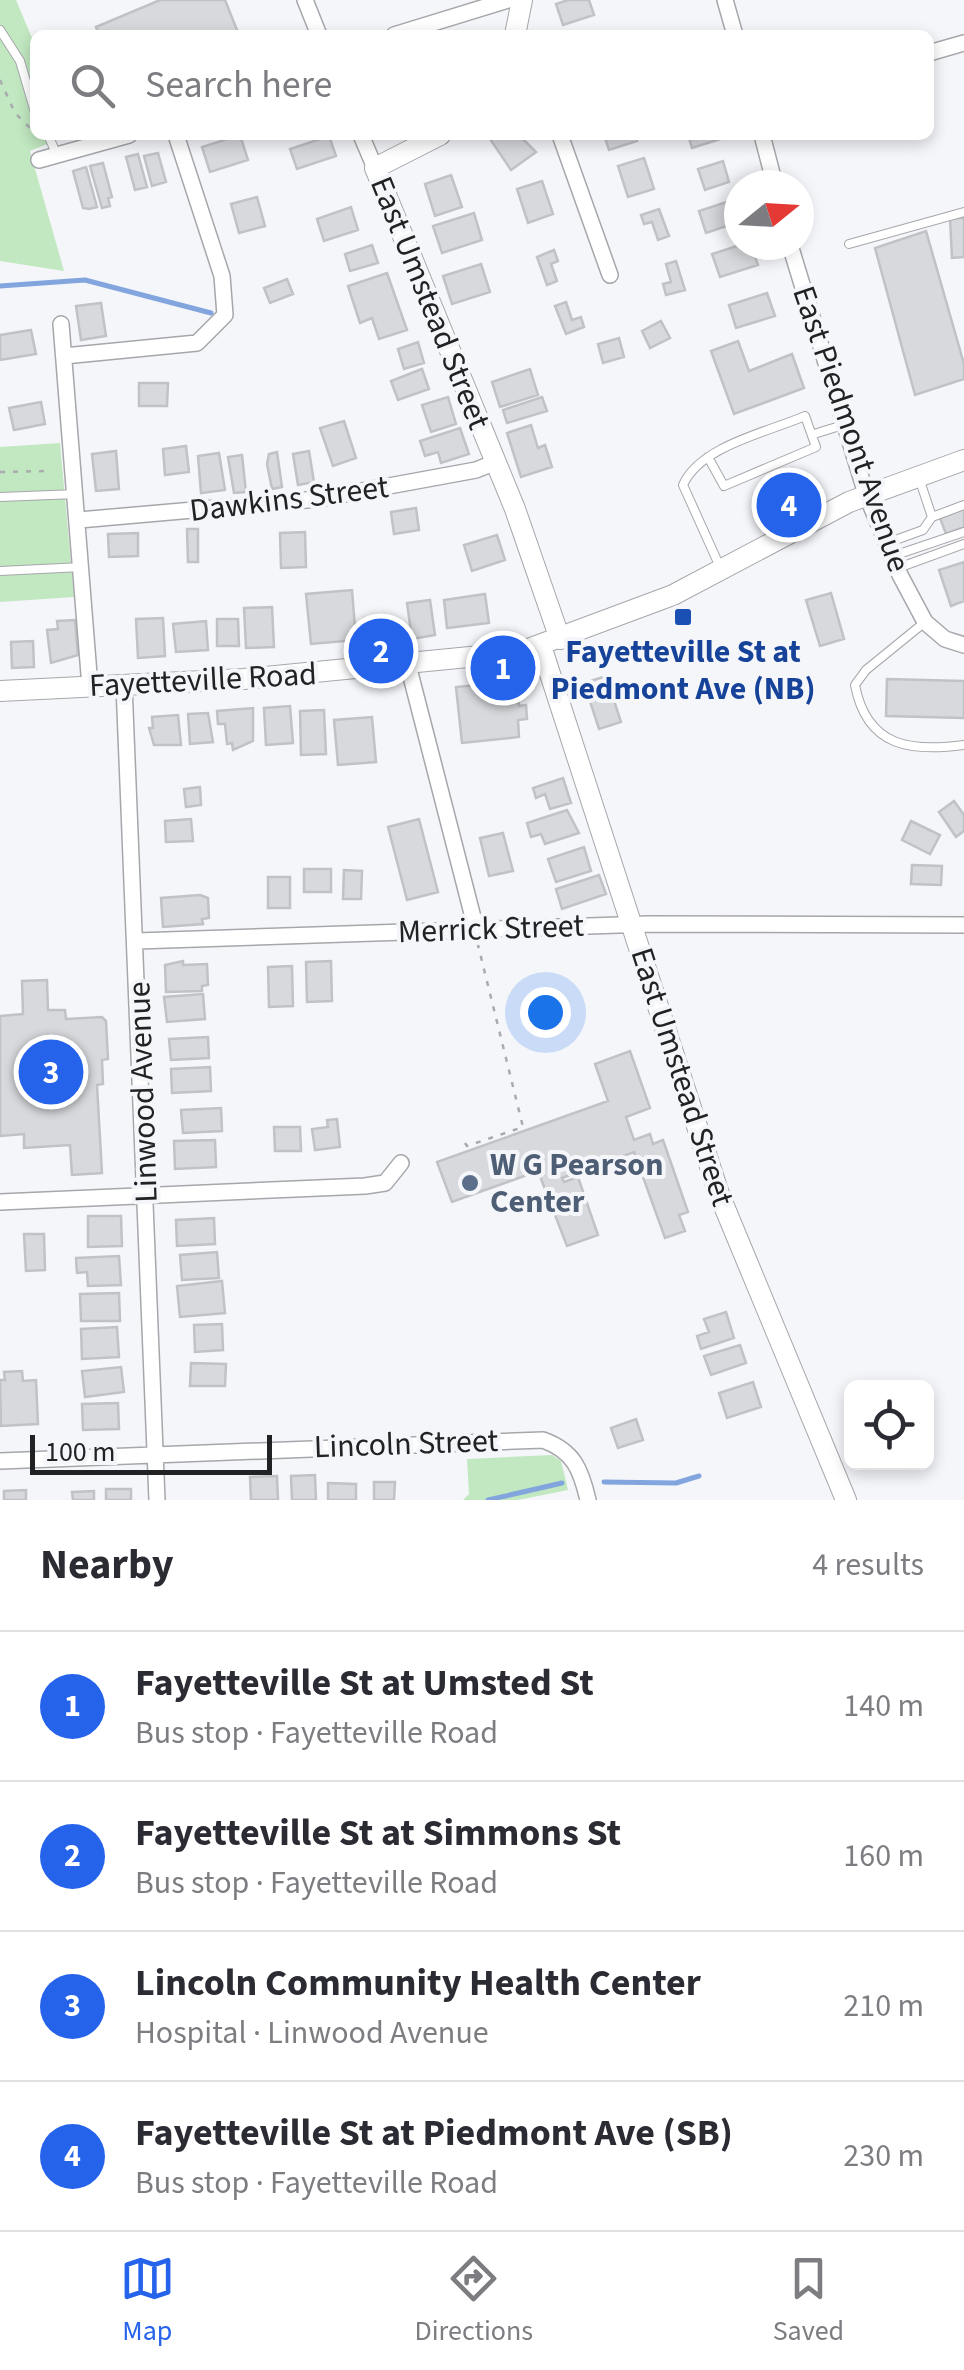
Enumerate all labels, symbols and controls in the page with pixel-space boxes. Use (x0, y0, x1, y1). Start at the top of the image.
search box (30, 30, 934, 140)
icon: search (65, 58, 120, 113)
text: Search here (145, 58, 332, 112)
street label: East Umstead Street (358, 170, 502, 437)
north arrow (724, 170, 814, 260)
street label: East Piedmont Avenue (780, 280, 922, 578)
street label: Dawkins Street (187, 464, 391, 534)
pin: 4 (756, 468, 822, 542)
marker: Fayetteville St at Piedmont Ave (NB) (672, 606, 694, 628)
pin: 2 (348, 614, 414, 688)
place label: Fayetteville St at Piedmont Ave (NB) (551, 629, 815, 712)
pin: 1 (470, 630, 536, 706)
street label: Fayetteville Road (88, 651, 318, 709)
street label: Merrick Street (397, 903, 585, 955)
street label: East Umstead Street (619, 942, 746, 1212)
street label: Linwood Avenue (116, 981, 170, 1203)
your location (520, 987, 571, 1038)
pin: 3 (18, 1034, 84, 1110)
place label: W G Pearson Center (490, 1142, 663, 1225)
marker: W G Pearson Center (459, 1172, 481, 1194)
map controls (844, 1380, 934, 1470)
button: locate (844, 1380, 934, 1470)
street label: Lincoln Street (313, 1418, 499, 1470)
scale bar (30, 1430, 272, 1474)
text: 100 m (45, 1432, 116, 1472)
text: Nearby (40, 1535, 174, 1595)
text: 4 results (812, 1542, 924, 1588)
text: Fayetteville St at Umsted St (135, 1656, 594, 1710)
text: 1 (64, 1683, 81, 1729)
text: 140 m (843, 1683, 924, 1729)
text: Bus stop · Fayetteville Road (135, 1710, 498, 1756)
text: Fayetteville St at Simmons St (135, 1806, 621, 1860)
text: 2 (64, 1833, 81, 1879)
text: 160 m (843, 1833, 924, 1879)
text: Bus stop · Fayetteville Road (135, 1860, 498, 1906)
text: Lincoln Community Health Center (135, 1956, 701, 2010)
text: 3 (64, 1983, 81, 2029)
text: 210 m (843, 1983, 924, 2029)
text: Hospital · Linwood Avenue (135, 2010, 489, 2056)
text: Fayetteville St at Piedmont Ave (SB) (135, 2106, 733, 2160)
text: 4 (64, 2133, 81, 2179)
text: 230 m (843, 2133, 924, 2179)
text: Bus stop · Fayetteville Road (135, 2160, 498, 2206)
tab: Map (120, 2251, 175, 2351)
tab: Directions (415, 2251, 533, 2351)
tab: Saved (773, 2251, 844, 2351)

